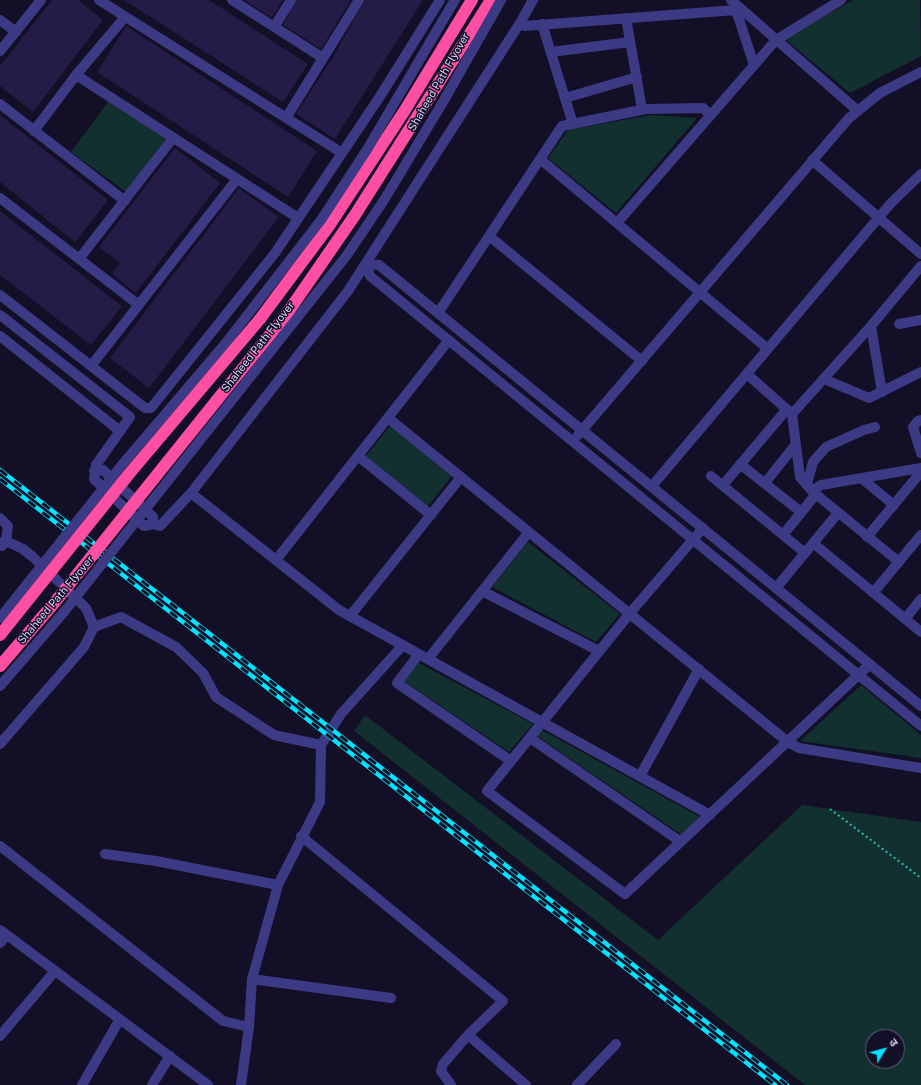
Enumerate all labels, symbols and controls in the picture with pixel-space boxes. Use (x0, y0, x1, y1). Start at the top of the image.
street label: Shaheed Path Flyover (405, 30, 473, 134)
street label: Shaheed Path Flyover (219, 299, 297, 395)
street label: Shaheed Path Flyover (15, 553, 97, 647)
north arrow (865, 1029, 905, 1069)
text: उ (887, 1036, 901, 1049)

